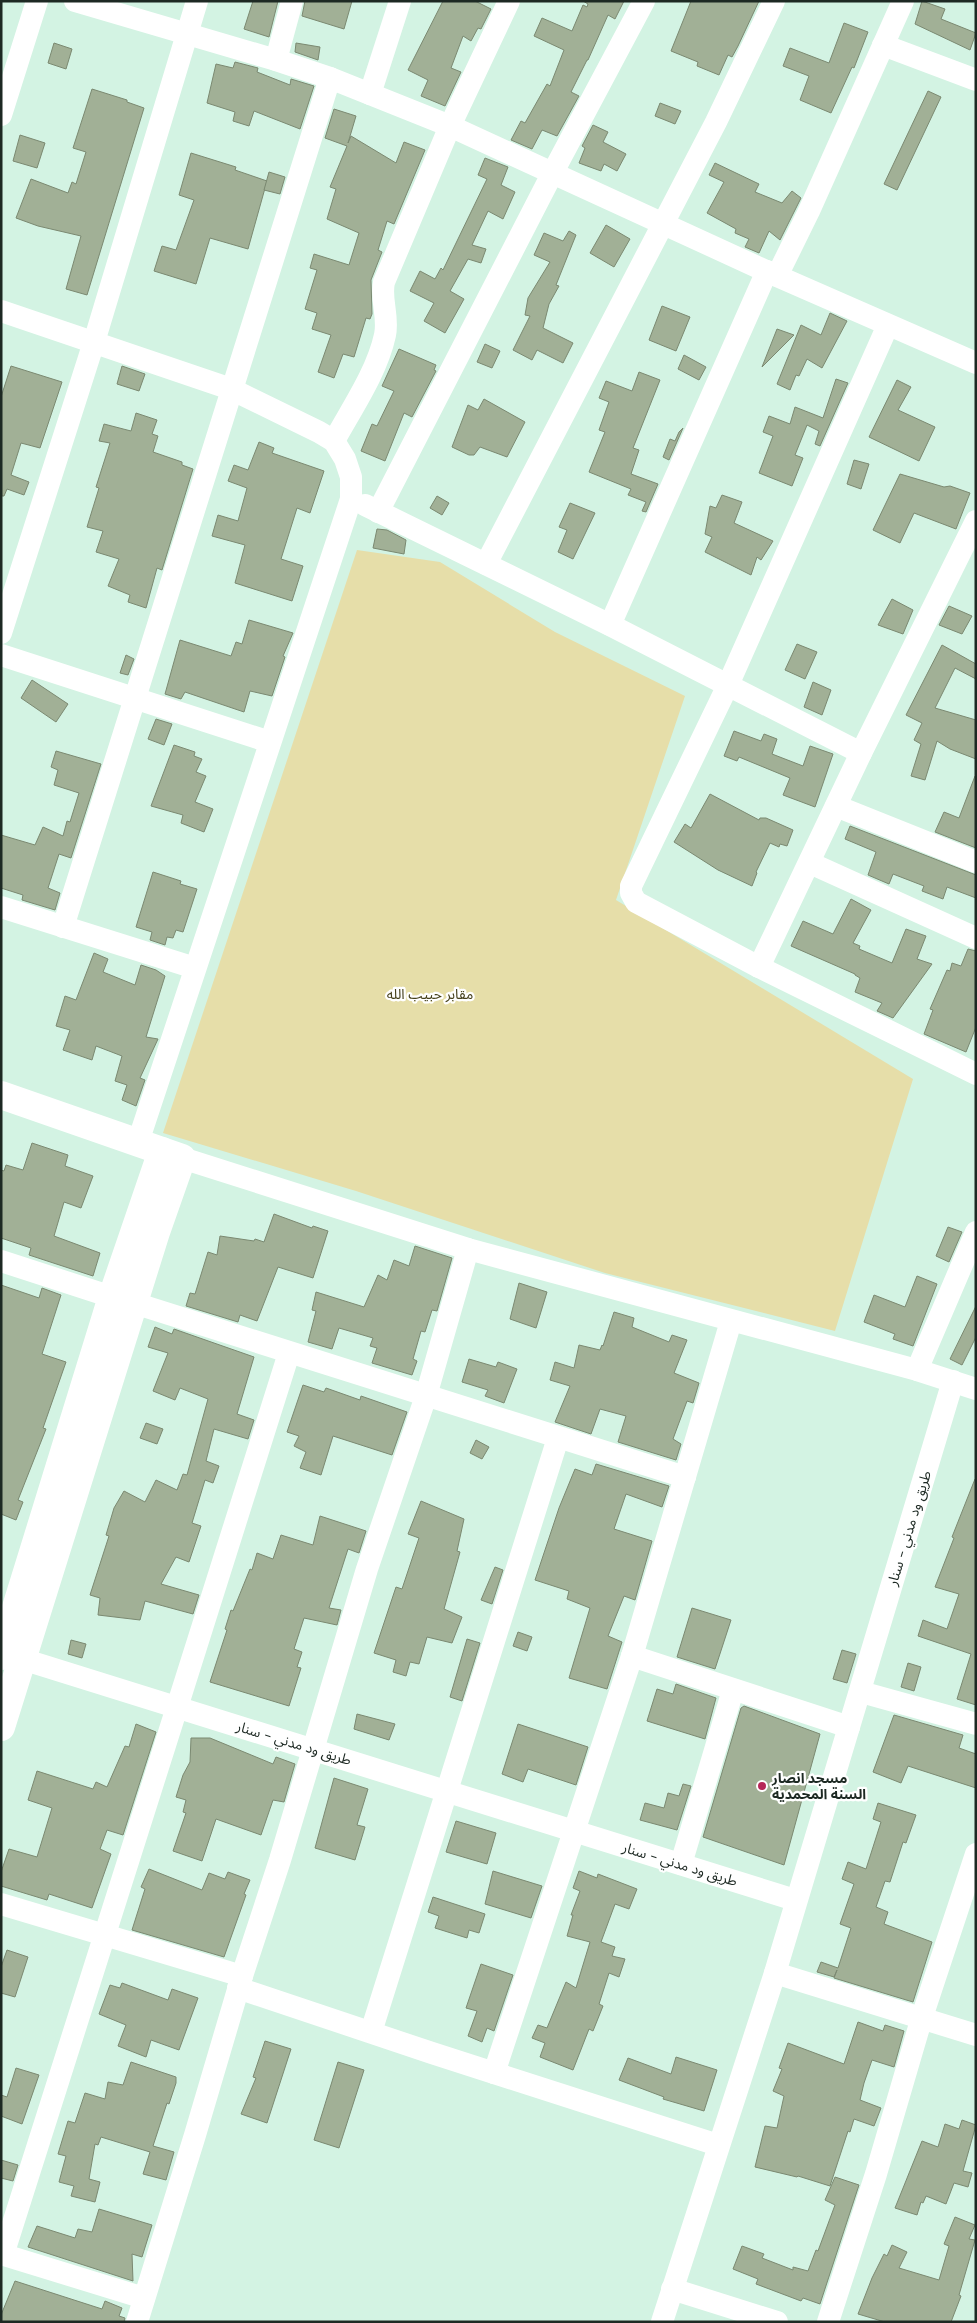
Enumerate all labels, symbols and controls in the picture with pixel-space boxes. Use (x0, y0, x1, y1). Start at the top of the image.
park label: مقابر حبيب الله (387, 985, 473, 1003)
street label: طريق ود مدني - سنار (883, 1468, 937, 1589)
street label: طريق ود مدني - سنار (233, 1717, 354, 1771)
place label: مسجد انصار السنة المحمدية (771, 1769, 866, 1803)
marker: مسجد انصار السنة المحمدية (756, 1780, 768, 1792)
street label: طريق ود مدني - سنار (619, 1838, 740, 1892)

